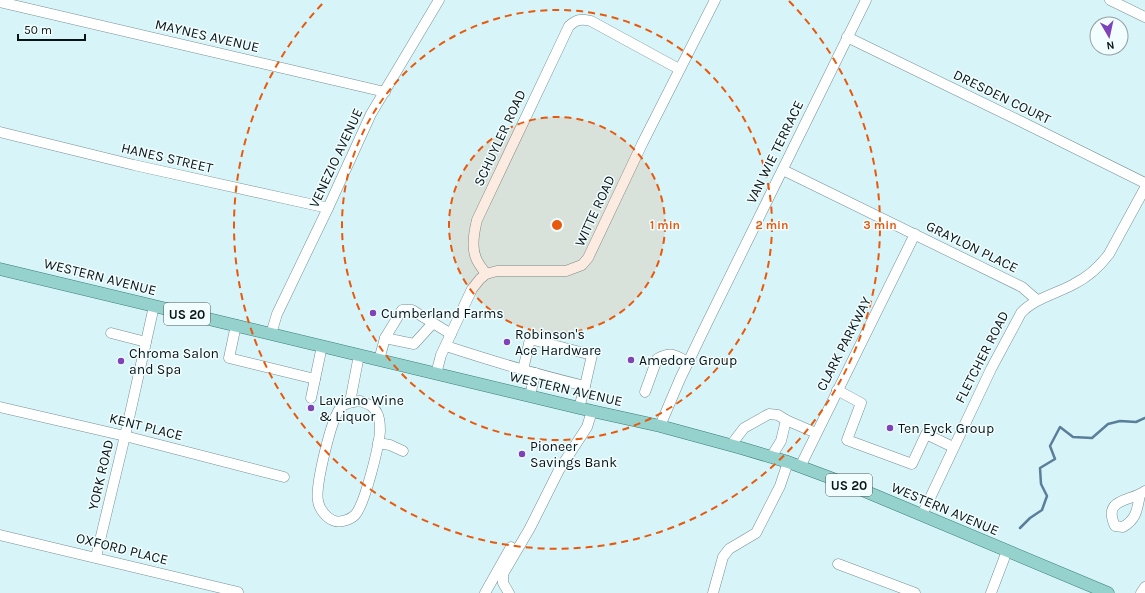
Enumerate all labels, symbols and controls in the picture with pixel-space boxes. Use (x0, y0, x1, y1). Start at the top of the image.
scale bar (18, 16, 85, 42)
street label: MAYNES AVENUE (153, 16, 261, 56)
north arrow (1089, 16, 1129, 56)
text: 50 m (24, 23, 52, 37)
text: N (1106, 38, 1115, 52)
street label: DRESDEN COURT (950, 66, 1054, 128)
street label: SCHUYLER ROAD (470, 87, 530, 189)
street label: VAN WIE TERRACE (743, 98, 807, 206)
street label: VENEZIO AVENUE (306, 106, 366, 210)
street label: HANES STREET (120, 139, 214, 177)
street label: WITTE ROAD (571, 173, 619, 249)
street label: GRAYLON PLACE (923, 217, 1021, 277)
centre of rings (550, 218, 564, 232)
text: 1 min (650, 218, 680, 232)
text: 2 min (755, 218, 789, 232)
text: 3 min (863, 218, 897, 232)
street label: WESTERN AVENUE (42, 255, 158, 299)
street label: CLARK PARKWAY (813, 294, 875, 394)
road number: US 20 (164, 303, 210, 325)
place label: Cumberland Farms (381, 305, 504, 322)
marker: Cumberland Farms (368, 308, 378, 318)
street label: FLETCHER ROAD (951, 308, 1013, 406)
place label: Robinson's Ace Hardware (515, 326, 601, 359)
marker: Robinson's Ace Hardware (502, 337, 512, 347)
place label: Chroma Salon and Spa (129, 345, 219, 378)
place label: Amedore Group (639, 352, 737, 369)
marker: Amedore Group (626, 355, 636, 365)
marker: Chroma Salon and Spa (116, 356, 126, 366)
street label: WESTERN AVENUE (508, 368, 624, 410)
place label: Laviano Wine & Liquor (319, 392, 404, 425)
marker: Laviano Wine & Liquor (306, 403, 316, 413)
street label: KENT PLACE (108, 410, 184, 444)
place label: Ten Eyck Group (898, 420, 994, 437)
marker: Ten Eyck Group (885, 423, 895, 433)
street label: YORK ROAD (85, 438, 117, 512)
place label: Pioneer Savings Bank (530, 438, 617, 471)
marker: Pioneer Savings Bank (517, 449, 527, 459)
road number: US 20 (826, 474, 872, 496)
street label: WESTERN AVENUE (889, 479, 1001, 539)
street label: OXFORD PLACE (74, 529, 170, 569)

